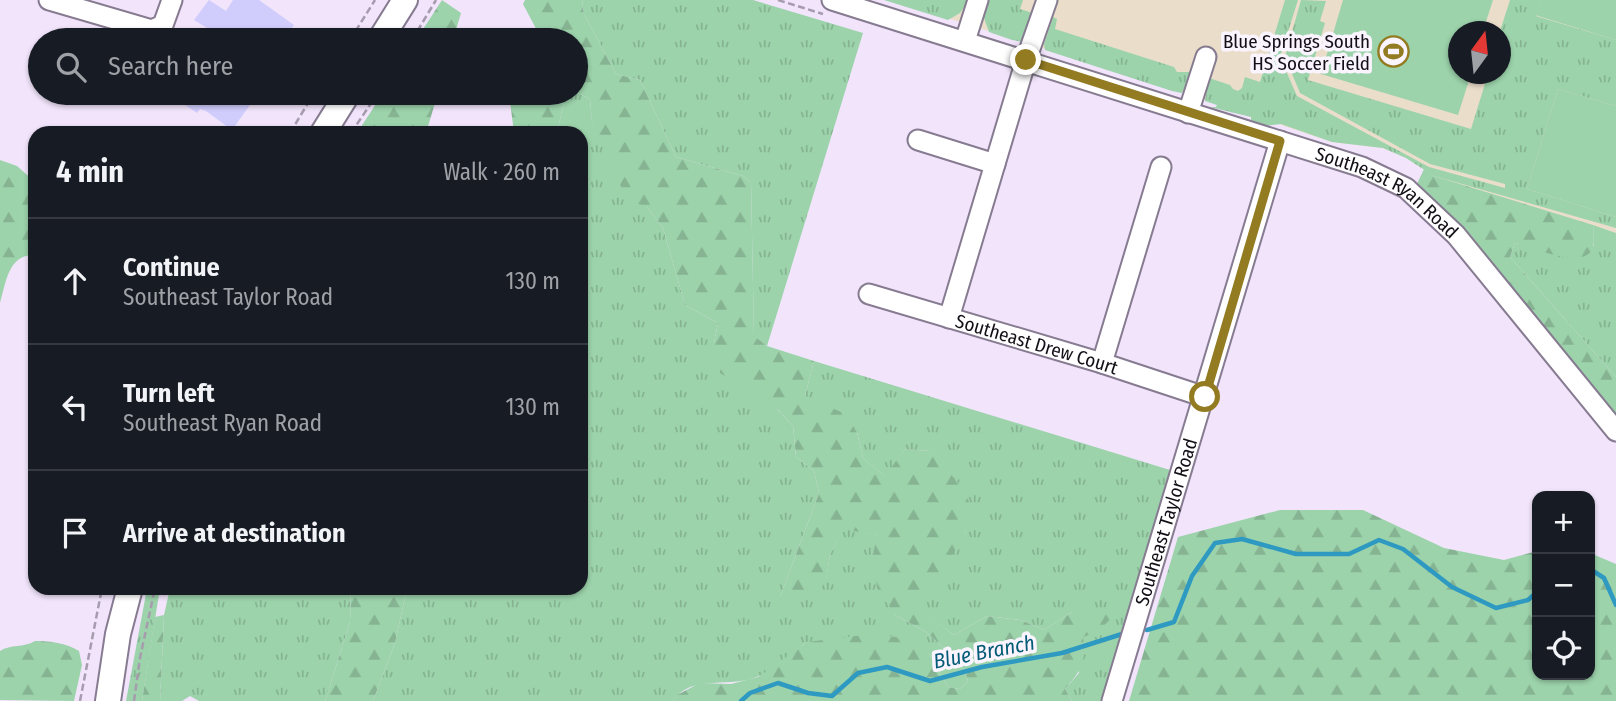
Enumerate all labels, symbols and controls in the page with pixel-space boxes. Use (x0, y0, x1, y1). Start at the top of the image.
north arrow (1448, 21, 1511, 84)
search box (28, 28, 588, 105)
place label: Blue Springs South HS Soccer Field (1223, 30, 1370, 75)
sports icon: Blue Springs South HS Soccer Field (1376, 35, 1410, 69)
route end (1010, 44, 1041, 75)
icon: search (52, 48, 90, 86)
text: Search here (108, 51, 233, 82)
street label: Southeast Ryan Road (1313, 142, 1463, 243)
text: 4 min (56, 154, 124, 190)
text: Walk · 260 m (443, 158, 560, 186)
text: Continue (123, 252, 220, 283)
icon: ahead (56, 262, 94, 300)
text: 130 m (506, 267, 560, 295)
text: Southeast Taylor Road (123, 283, 333, 311)
street label: Southeast Drew Court (953, 309, 1122, 380)
text: Turn left (123, 378, 215, 409)
route start (1189, 381, 1220, 412)
icon: left (56, 388, 94, 426)
text: 130 m (506, 393, 560, 421)
text: Southeast Ryan Road (123, 409, 322, 437)
street label: Southeast Taylor Road (1130, 436, 1202, 608)
map controls (1532, 491, 1595, 680)
button: + (1532, 491, 1595, 554)
icon: arrive (56, 514, 94, 552)
text: Arrive at destination (123, 518, 346, 549)
button: − (1532, 554, 1595, 617)
button: locate (1532, 617, 1595, 680)
water label: Blue Branch (931, 629, 1037, 675)

